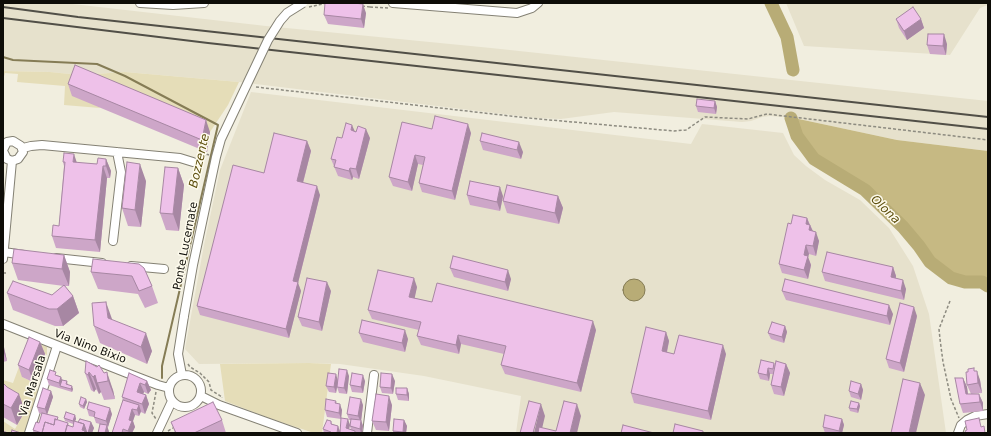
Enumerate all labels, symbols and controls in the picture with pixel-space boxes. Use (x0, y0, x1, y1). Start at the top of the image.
water label: Bozzente (187, 132, 213, 190)
water label: Olona (867, 193, 903, 227)
street label: Ponte Lucernate (171, 201, 201, 291)
street label: Via Nino Bixio (52, 327, 128, 367)
street label: Via Marsala (17, 354, 49, 418)

